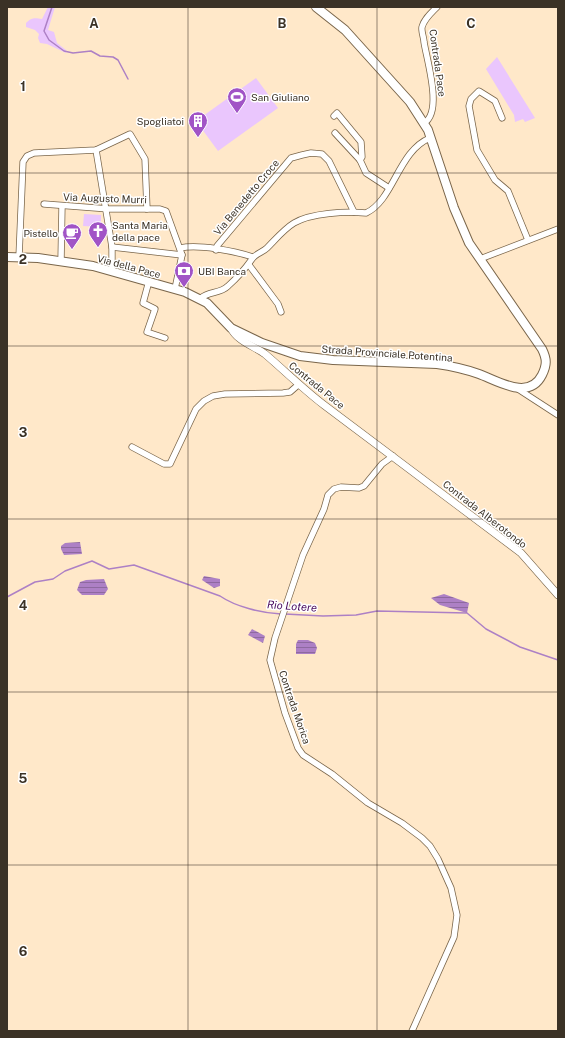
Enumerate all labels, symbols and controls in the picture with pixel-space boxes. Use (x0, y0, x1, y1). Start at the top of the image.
text: A (89, 16, 99, 31)
text: B (278, 16, 287, 31)
text: C (466, 16, 476, 31)
street label: Contrada Pace (427, 28, 449, 98)
text: 1 (20, 79, 26, 94)
sports icon: San Giuliano (226, 86, 248, 114)
place label: San Giuliano (251, 91, 310, 103)
building icon: Spogliatoi (187, 110, 209, 138)
place label: Spogliatoi (137, 115, 184, 127)
street label: Via Benedetto Croce (211, 157, 281, 237)
street label: Via Augusto Murri (63, 191, 147, 205)
place label: Santa Maria della pace (112, 219, 168, 243)
church icon: Santa Maria della pace (87, 220, 109, 248)
cafe icon: Pistello (61, 222, 83, 250)
place label: Pistello (23, 227, 58, 239)
text: 2 (19, 252, 27, 267)
street label: Via della Pace (96, 252, 162, 280)
bank icon: UBI Banca (173, 260, 195, 288)
place label: UBI Banca (198, 265, 246, 277)
street label: Strada Provinciale Potentina (321, 342, 453, 364)
street label: Contrada Pace (287, 359, 347, 411)
text: 3 (19, 425, 28, 440)
street label: Contrada Alberotondo (441, 478, 530, 551)
text: 4 (19, 598, 28, 613)
water label: Rio Lotere (267, 598, 317, 614)
street label: Contrada Morica (277, 669, 313, 745)
text: 5 (19, 771, 28, 786)
text: 6 (19, 944, 28, 959)

